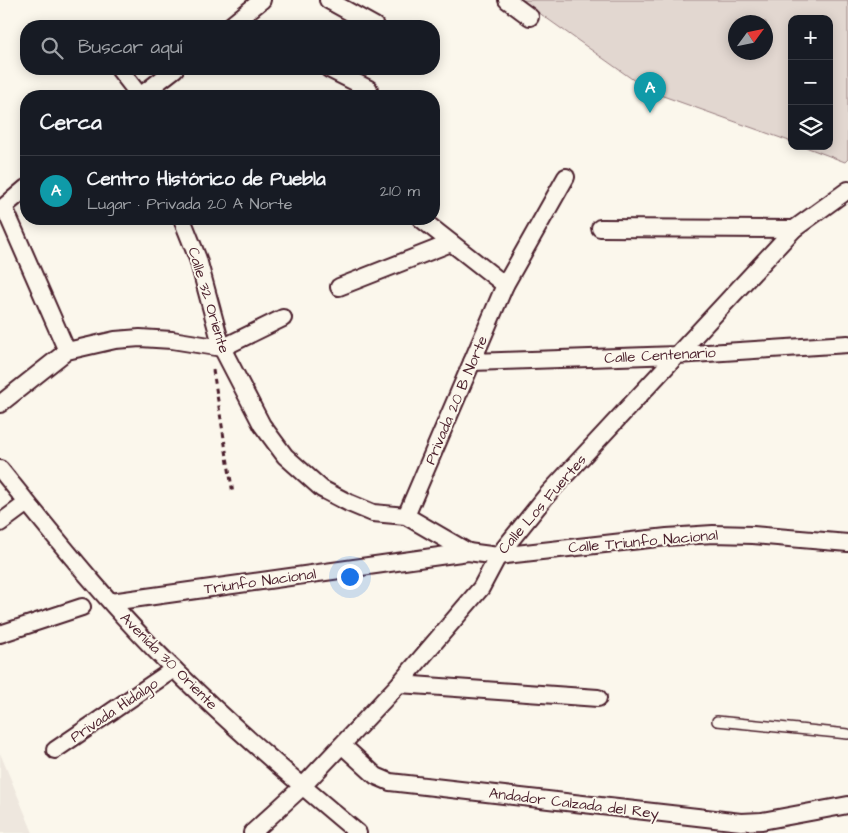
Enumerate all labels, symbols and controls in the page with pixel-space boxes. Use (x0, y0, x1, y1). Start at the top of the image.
north arrow (728, 15, 773, 60)
map controls (788, 15, 833, 150)
button: + (788, 15, 833, 60)
search box (20, 20, 440, 75)
icon: search (38, 34, 66, 62)
text: Buscar aquí (78, 34, 182, 61)
button: − (788, 60, 833, 105)
pin: A (634, 72, 666, 113)
button: layers (788, 105, 833, 150)
text: Cerca (40, 108, 102, 137)
text: Centro Histórico de Puebla (87, 166, 326, 193)
text: A (51, 180, 61, 202)
text: 210 m (380, 180, 420, 202)
text: Lugar · Privada 20 A Norte (87, 193, 292, 215)
street label: Calle 32 Oriente (182, 245, 235, 356)
street label: Privada 20 B Norte (420, 333, 493, 468)
street label: Calle Centenario (604, 342, 717, 369)
street label: Calle Los Fuertes (493, 450, 592, 559)
street label: Calle Triunfo Nacional (567, 524, 719, 559)
street label: Triunfo Nacional (203, 563, 318, 600)
your location (337, 564, 363, 590)
street label: Avenida 30 Oriente (115, 608, 222, 715)
street label: Privada Hidalgo (66, 673, 163, 748)
street label: Andador Calzada del Rey (488, 783, 660, 825)

